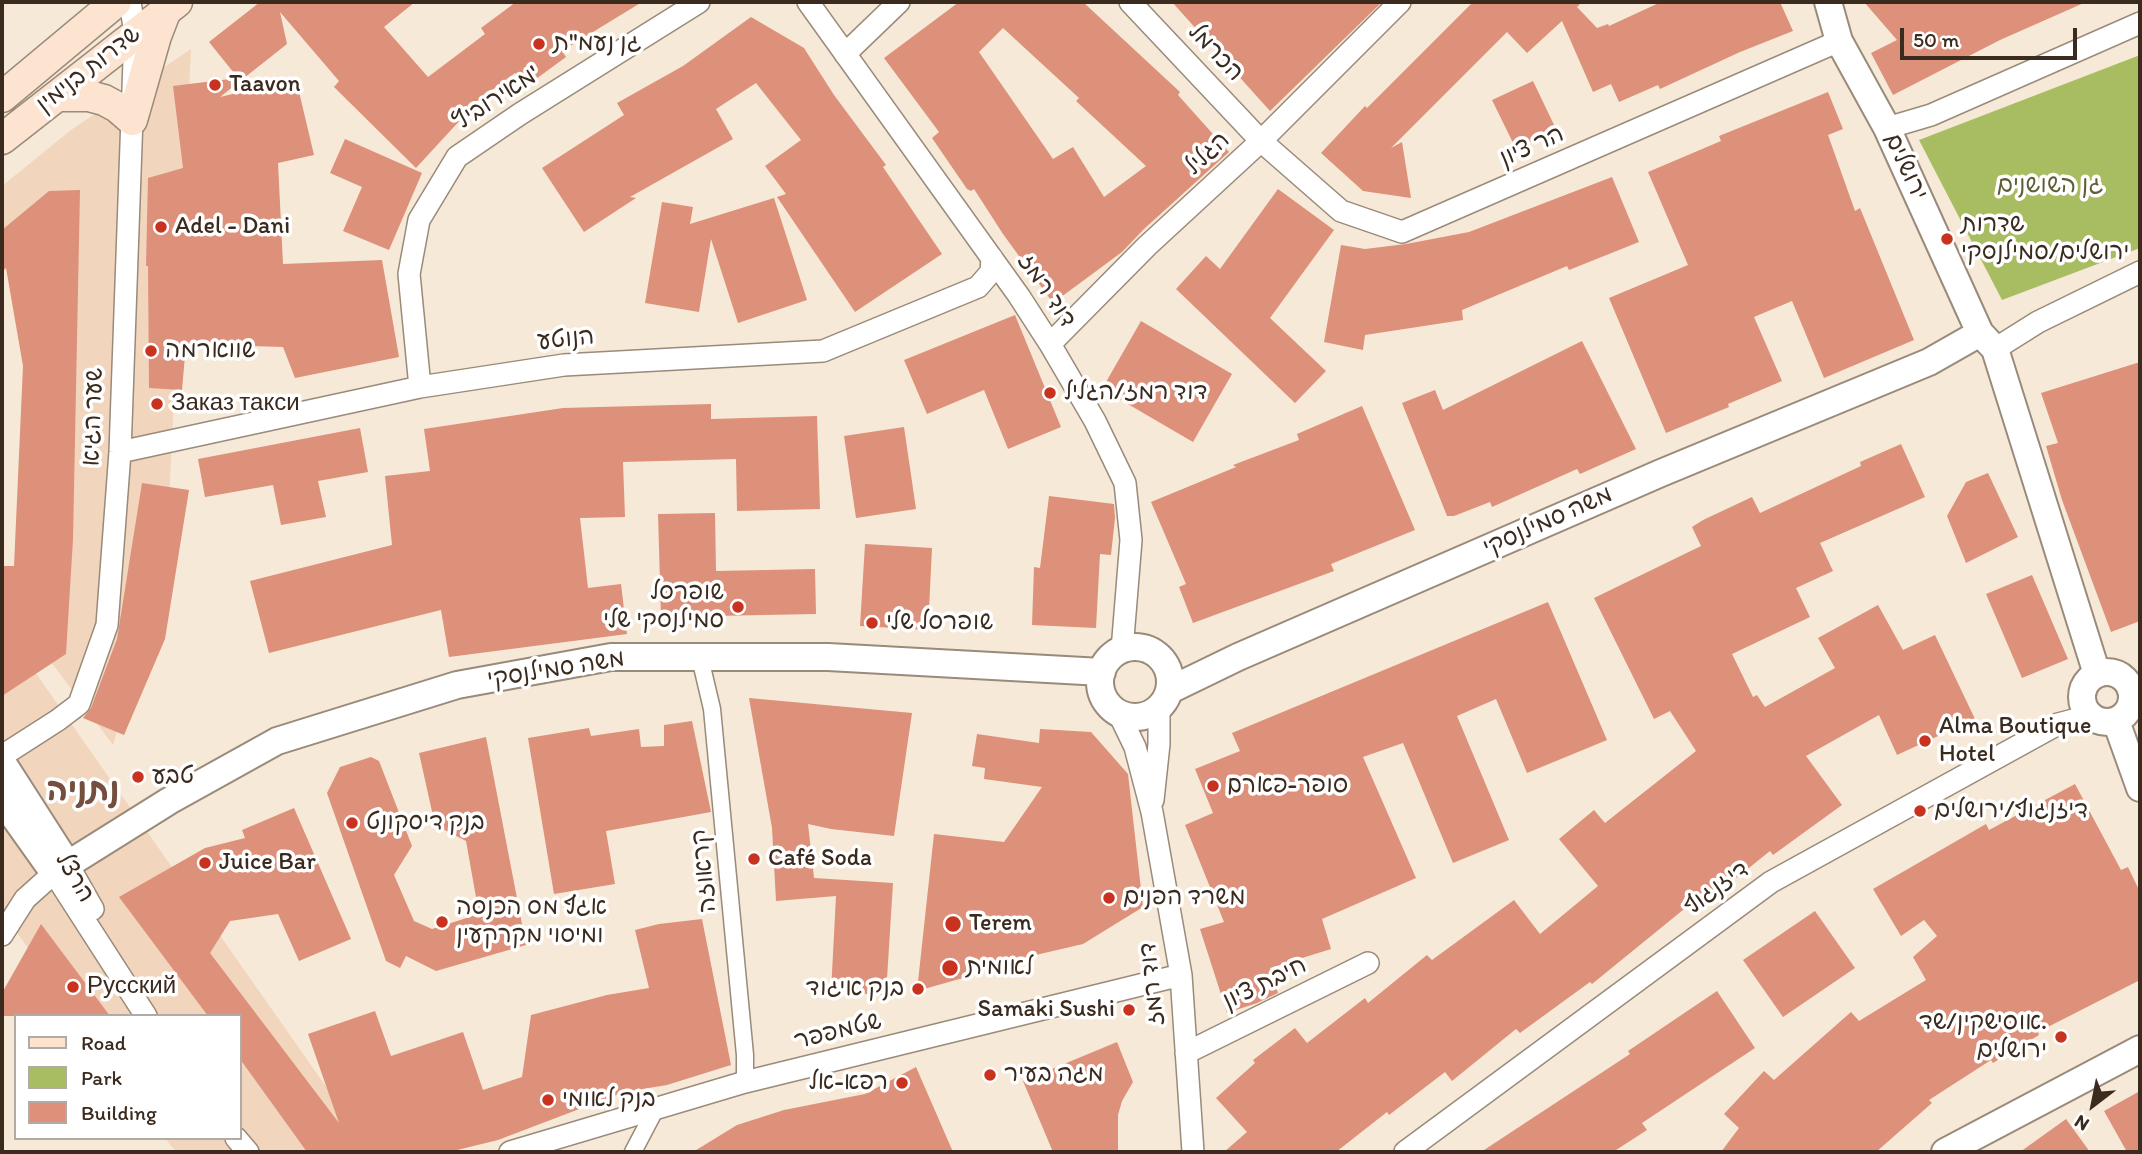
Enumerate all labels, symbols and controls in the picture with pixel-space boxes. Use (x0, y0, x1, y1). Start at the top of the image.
scale bar (1904, 14, 2081, 58)
street label: הכרמל (1181, 18, 1249, 88)
street label: שדרות בנימין (31, 20, 147, 120)
text: 50 m (1913, 27, 1959, 52)
place label: גן נעמ"ת (553, 30, 641, 58)
marker: גן נעמ"ת (531, 36, 547, 52)
street label: מאירוביץ' (448, 60, 546, 138)
place label: Taavon (229, 71, 300, 99)
marker: Taavon (207, 77, 223, 93)
street label: הר ציון (1495, 120, 1569, 174)
street label: הגליל (1180, 126, 1236, 182)
street label: ירושלים (1877, 129, 1933, 205)
park label: גן השושנים (1997, 172, 2103, 200)
place label: שדרות ירושלים/סמילנסקי (1961, 211, 2129, 267)
place label: Adel - Dani (175, 213, 290, 241)
marker: Adel - Dani (153, 219, 169, 235)
marker: שדרות ירושלים/סמילנסקי (1939, 231, 1955, 247)
street label: דוד רמז (1011, 248, 1081, 334)
street label: הנוטע (536, 323, 596, 357)
place label: שווארמה (165, 337, 256, 365)
marker: שווארמה (143, 343, 159, 359)
street label: שער הגיא (78, 367, 110, 467)
place label: דוד רמז/הגליל (1064, 379, 1207, 407)
marker: דוד רמז/הגליל (1042, 385, 1058, 401)
place label: Заказ такси (171, 390, 300, 418)
marker: Заказ такси (149, 396, 165, 412)
street label: משה סמילנסקי (1479, 481, 1617, 563)
place label: שופרסל סמילנסקי שלי (603, 579, 724, 635)
marker: שופרסל סמילנסקי שלי (730, 599, 746, 615)
place label: שופרסל שלי (886, 609, 993, 637)
marker: שופרסל שלי (864, 615, 880, 631)
street label: משה סמילנסקי (485, 645, 627, 695)
place label: Alma Boutique Hotel (1939, 713, 2091, 769)
marker: Alma Boutique Hotel (1917, 733, 1933, 749)
place label: טבע (152, 763, 194, 791)
marker: טבע (130, 769, 146, 785)
place label: סופר-פארם (1227, 772, 1348, 800)
district label: נתניה (47, 773, 119, 811)
marker: סופר-פארם (1205, 778, 1221, 794)
place label: דיזנגוף/ירושלים (1934, 797, 2088, 825)
marker: דיזנגוף/ירושלים (1912, 803, 1928, 819)
place label: בנק דיסקונט (366, 809, 485, 837)
marker: בנק דיסקונט (344, 815, 360, 831)
street label: קראוזה (686, 828, 724, 914)
place label: Café Soda (768, 845, 872, 873)
street label: הרצל (48, 848, 100, 908)
place label: Juice Bar (219, 849, 316, 877)
marker: Café Soda (746, 851, 762, 867)
marker: Juice Bar (197, 855, 213, 871)
street label: דיזנגוף (1679, 856, 1755, 922)
place label: משרד הפנים (1123, 884, 1245, 912)
marker: משרד הפנים (1101, 890, 1117, 906)
place label: אגף מס הכנסה ומיסוי מקרקעין (456, 894, 607, 950)
place label: Terem (969, 910, 1032, 938)
marker: אגף מס הכנסה ומיסוי מקרקעין (434, 914, 450, 930)
marker: Terem (943, 914, 963, 934)
street label: דוד רמז (1134, 941, 1172, 1027)
street label: חיבת ציון (1218, 951, 1312, 1017)
place label: לאומית (966, 954, 1033, 982)
marker: לאומית (940, 958, 960, 978)
place label: Русский (87, 973, 176, 1001)
place label: בנק איגוד (806, 975, 904, 1003)
marker: Русский (65, 979, 81, 995)
marker: בנק איגוד (910, 981, 926, 997)
place label: Samaki Sushi (977, 996, 1115, 1024)
marker: Samaki Sushi (1121, 1002, 1137, 1018)
street label: שטמפפר (791, 1007, 885, 1057)
place label: אוסישקין/שד. ירושלים (1919, 1009, 2047, 1065)
legend (14, 1014, 242, 1140)
marker: אוסישקין/שד. ירושלים (2053, 1029, 2069, 1045)
text: Road (81, 1030, 126, 1055)
place label: מגה בעיר (1004, 1061, 1103, 1089)
text: Park (81, 1065, 122, 1090)
marker: מגה בעיר (982, 1067, 998, 1083)
place label: רפא-אל (808, 1069, 888, 1097)
north arrow (2058, 1070, 2128, 1140)
marker: רפא-אל (894, 1075, 910, 1091)
place label: בנק לאומי (562, 1086, 656, 1114)
marker: בנק לאומי (540, 1092, 556, 1108)
text: Building (81, 1100, 157, 1125)
text: N (2070, 1110, 2093, 1136)

